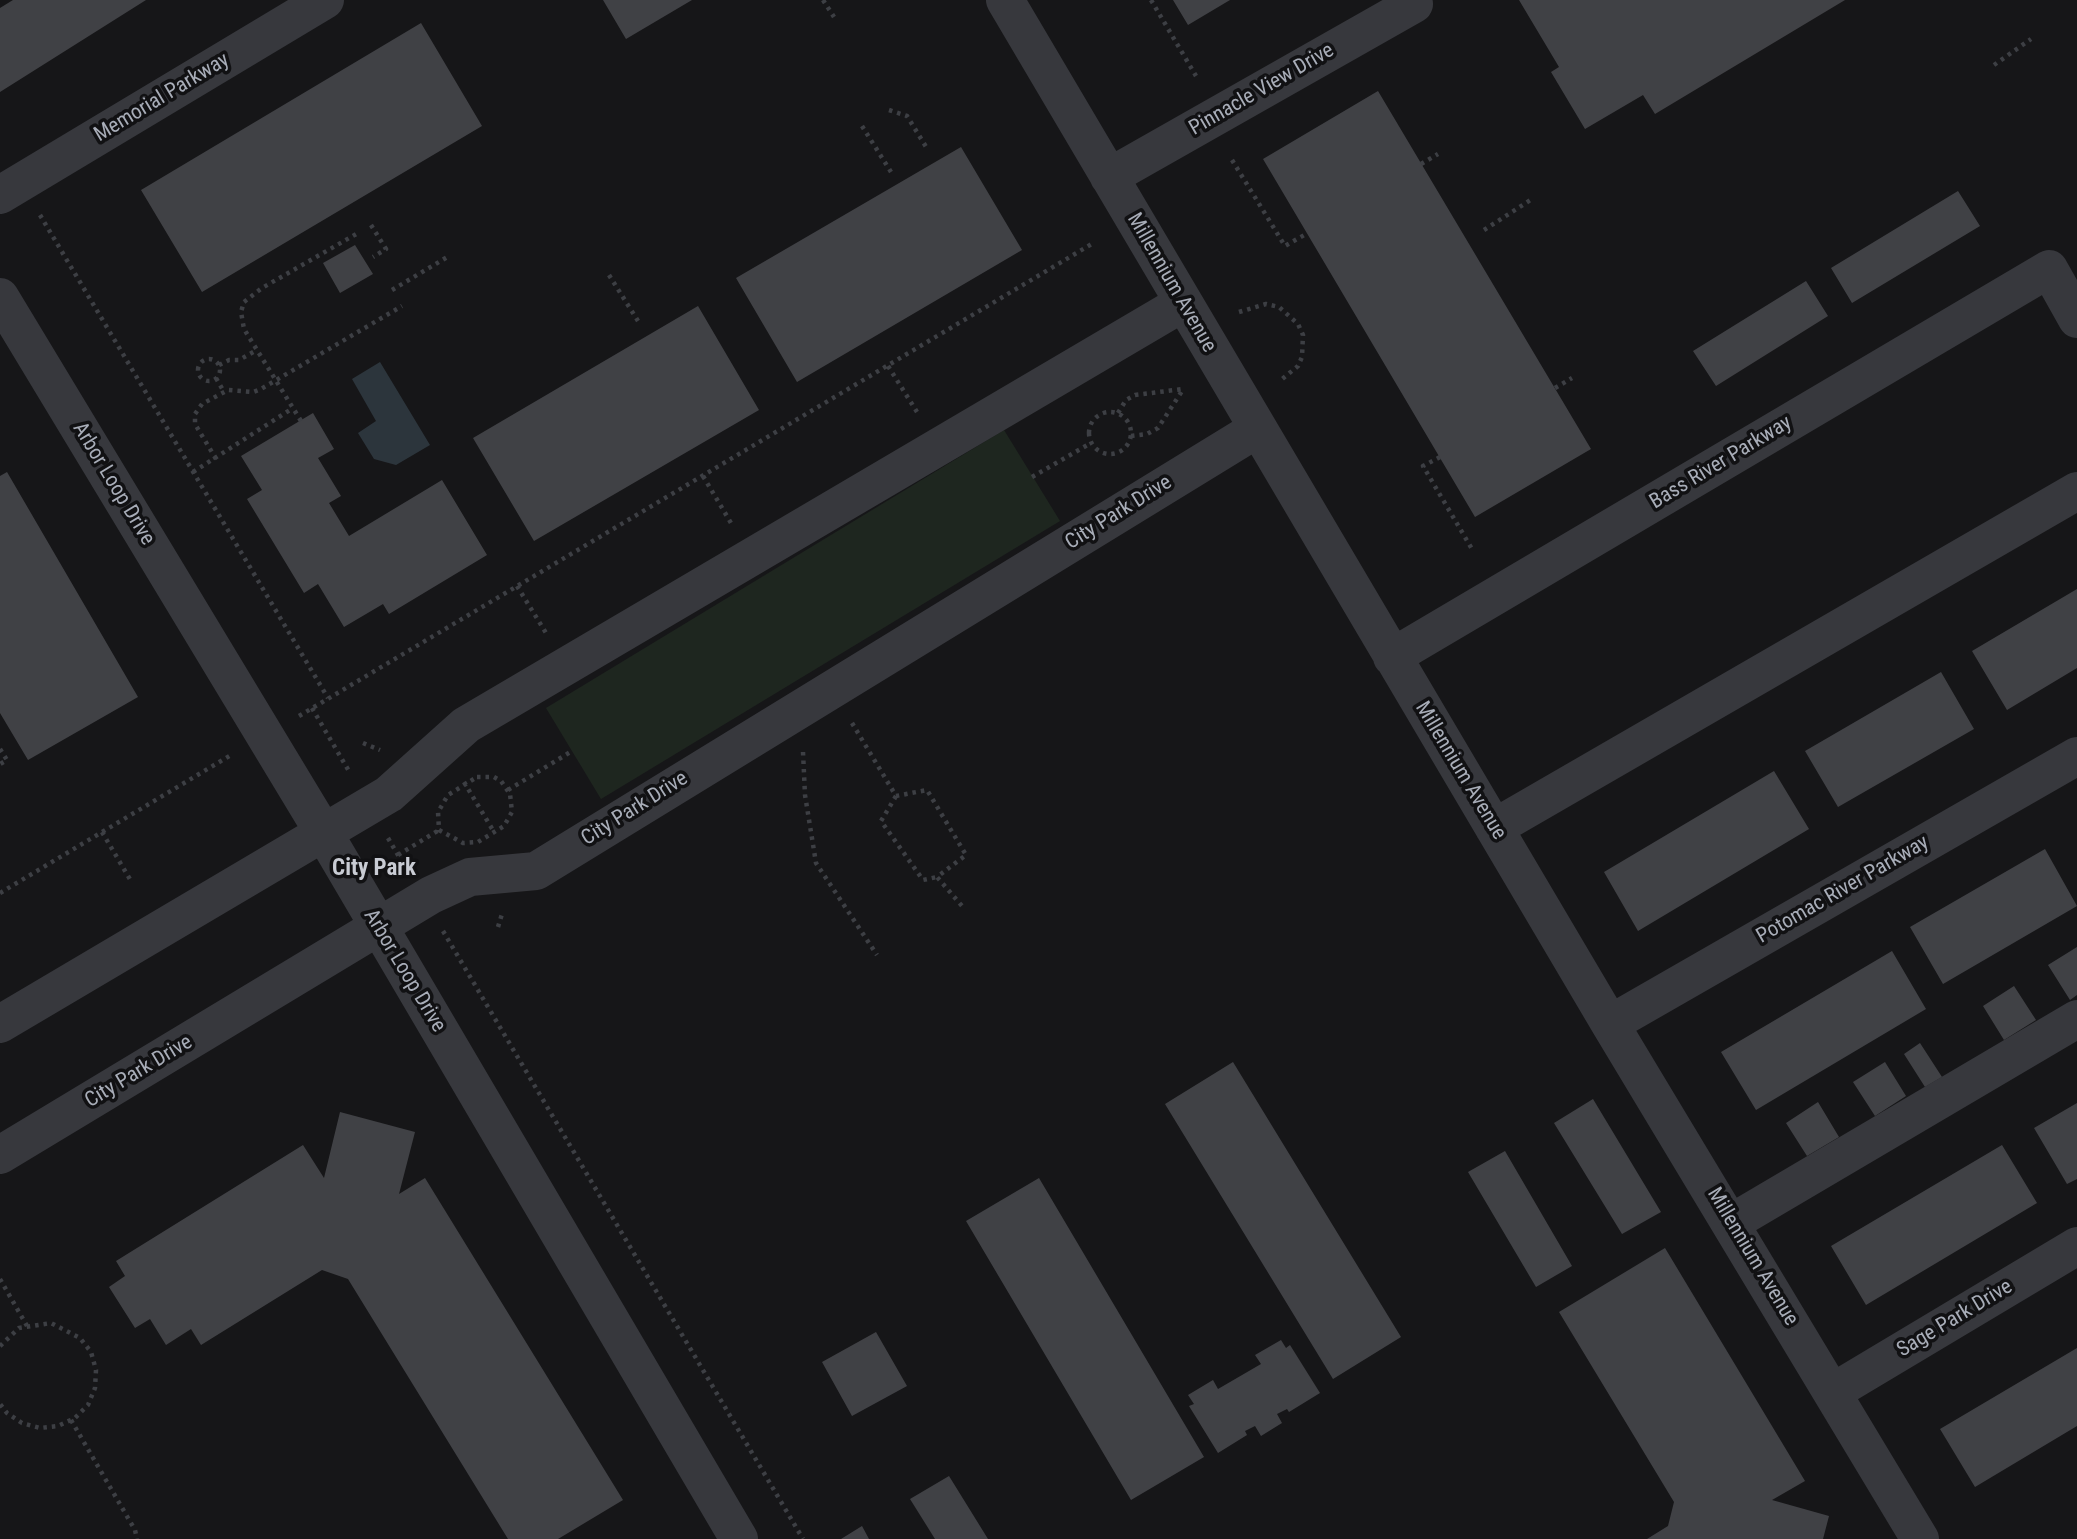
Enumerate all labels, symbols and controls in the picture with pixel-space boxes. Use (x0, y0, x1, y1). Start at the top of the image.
street label: Pinnacle View Drive (1185, 38, 1339, 142)
street label: Memorial Parkway (90, 48, 234, 148)
street label: Millennium Avenue (1121, 209, 1221, 357)
street label: Bass River Parkway (1645, 411, 1797, 515)
street label: Arbor Loop Drive (66, 418, 160, 550)
street label: City Park Drive (1061, 470, 1177, 556)
street label: Millennium Avenue (1409, 697, 1511, 845)
street label: City Park Drive (577, 766, 693, 852)
street label: Potomac River Parkway (1752, 830, 1934, 950)
district label: City Park (332, 855, 416, 883)
street label: Arbor Loop Drive (357, 905, 451, 1037)
street label: City Park Drive (81, 1030, 197, 1114)
street label: Millennium Avenue (1701, 1183, 1803, 1331)
street label: Sage Park Drive (1893, 1275, 2017, 1363)

